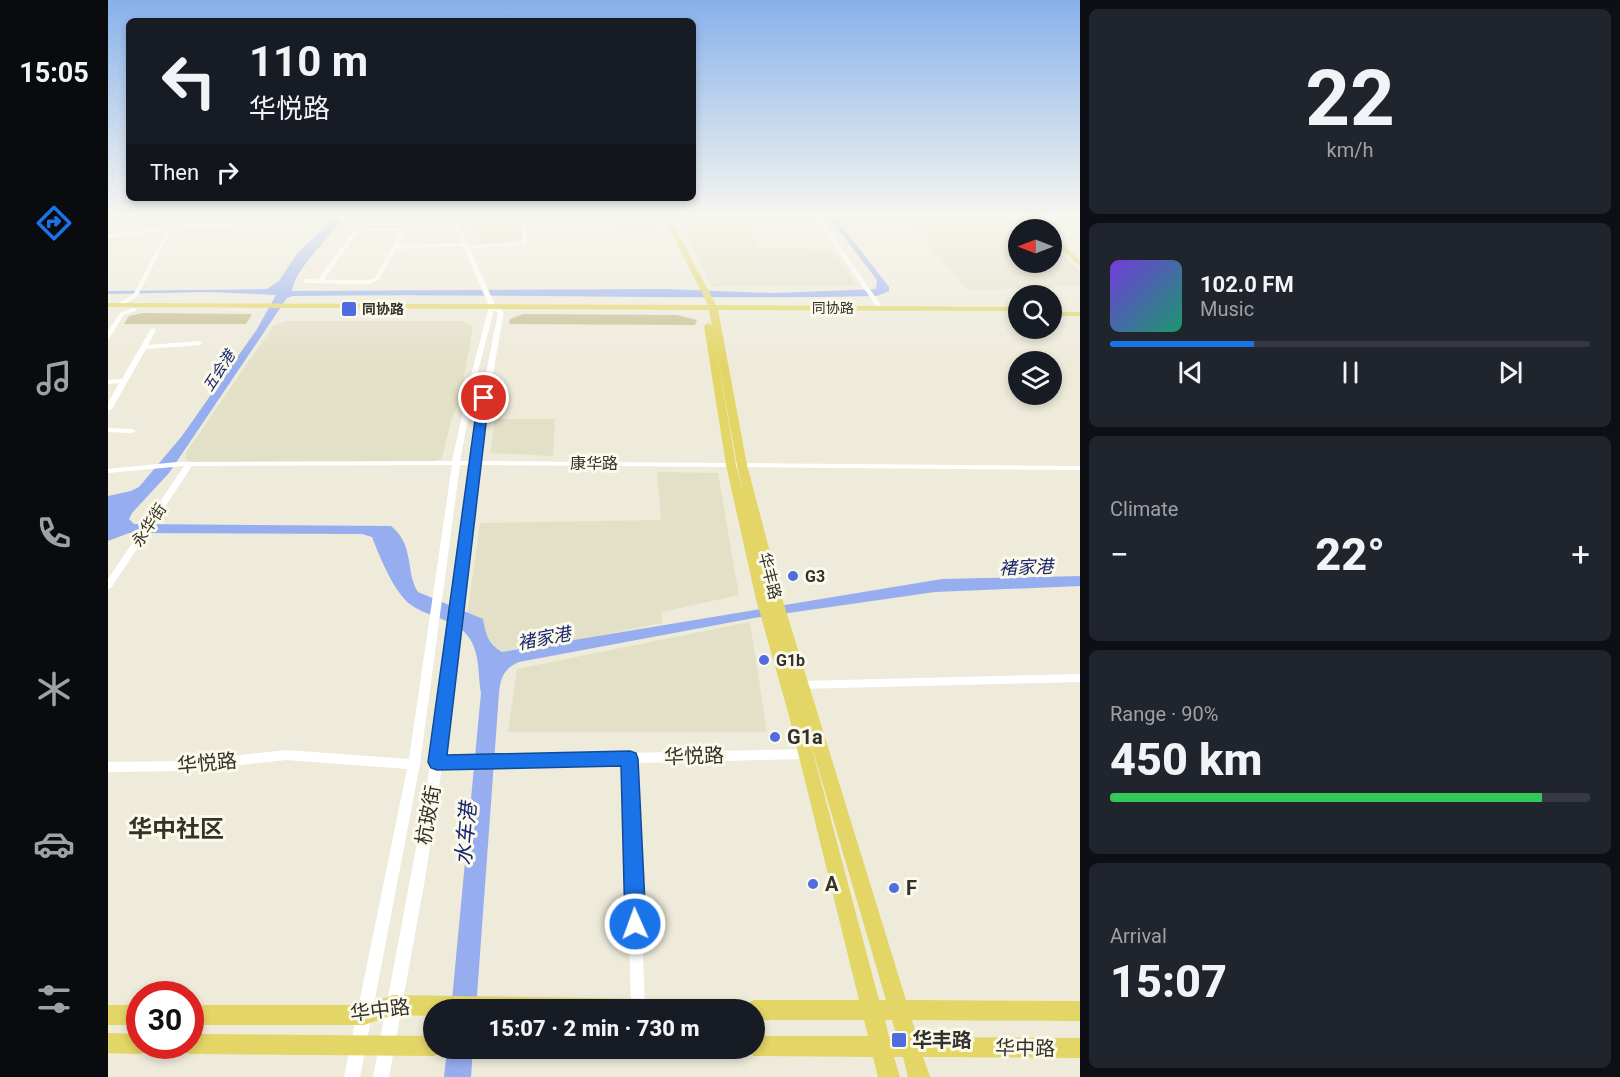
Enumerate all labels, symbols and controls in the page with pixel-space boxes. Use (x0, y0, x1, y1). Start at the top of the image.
text: 110 m (249, 37, 368, 86)
icon: left (150, 42, 228, 120)
text: 22 (1305, 53, 1395, 144)
text: 15:05 (19, 57, 89, 89)
text: 华悦路 (249, 93, 330, 125)
text: km/h (1327, 138, 1373, 162)
icon: right (211, 156, 244, 189)
text: Then (150, 160, 199, 185)
icon: directions (33, 202, 75, 244)
north arrow (1008, 219, 1062, 273)
map controls (1008, 219, 1062, 405)
text: 102.0 FM (1200, 272, 1294, 297)
button: search (1008, 285, 1062, 339)
text: Music (1200, 297, 1254, 321)
marker: 同协路 (340, 300, 358, 318)
street label: 同协路 (812, 300, 854, 316)
place label: 同协路 (362, 301, 404, 317)
water label: 五会港 (199, 346, 240, 395)
button: layers (1008, 351, 1062, 405)
icon: previous (1174, 356, 1207, 389)
icon: pause (1334, 356, 1367, 389)
icon: next (1494, 356, 1527, 389)
icon: music (33, 357, 75, 399)
pin (458, 372, 509, 423)
icon: arrive (467, 381, 500, 414)
street label: 康华路 (570, 454, 618, 473)
text: Climate (1110, 497, 1178, 521)
street label: 永华街 (128, 500, 170, 550)
icon: phone (33, 512, 75, 554)
text: 22° (1315, 528, 1385, 581)
text: − (1110, 535, 1129, 574)
text: + (1571, 535, 1590, 574)
street label: 华丰路 (755, 550, 785, 602)
water label: 褚家港 (999, 555, 1056, 578)
place label: G3 (805, 567, 825, 586)
marker: G3 (786, 569, 800, 583)
water label: 褚家港 (515, 622, 575, 653)
place label: G1b (776, 651, 805, 670)
marker: G1b (757, 653, 771, 667)
icon: climate (33, 668, 75, 710)
text: Range · 90% (1110, 702, 1218, 726)
place label: G1a (787, 725, 823, 749)
marker: G1a (768, 730, 782, 744)
text: 450 km (1110, 733, 1262, 786)
street label: 华悦路 (664, 743, 724, 769)
street label: 华悦路 (176, 748, 238, 778)
street label: 杭玻街 (411, 783, 445, 847)
water label: 水车港 (451, 799, 481, 866)
district label: 华中社区 (128, 815, 224, 843)
icon: car (33, 823, 75, 865)
place label: A (825, 872, 839, 896)
place label: F (906, 876, 917, 900)
marker: A (806, 877, 820, 891)
marker: F (887, 881, 901, 895)
position arrow (603, 892, 667, 956)
text: Arrival (1110, 924, 1167, 948)
text: 15:07 (1110, 955, 1227, 1008)
icon: filters (33, 978, 75, 1020)
speed limit sign: 30 (126, 981, 204, 1059)
street label: 华中路 (349, 994, 411, 1026)
text: 15:07 · 2 min · 730 m (489, 1016, 699, 1041)
place label: 华丰路 (912, 1028, 972, 1052)
marker: 华丰路 (890, 1031, 908, 1049)
street label: 华中路 (995, 1035, 1055, 1061)

